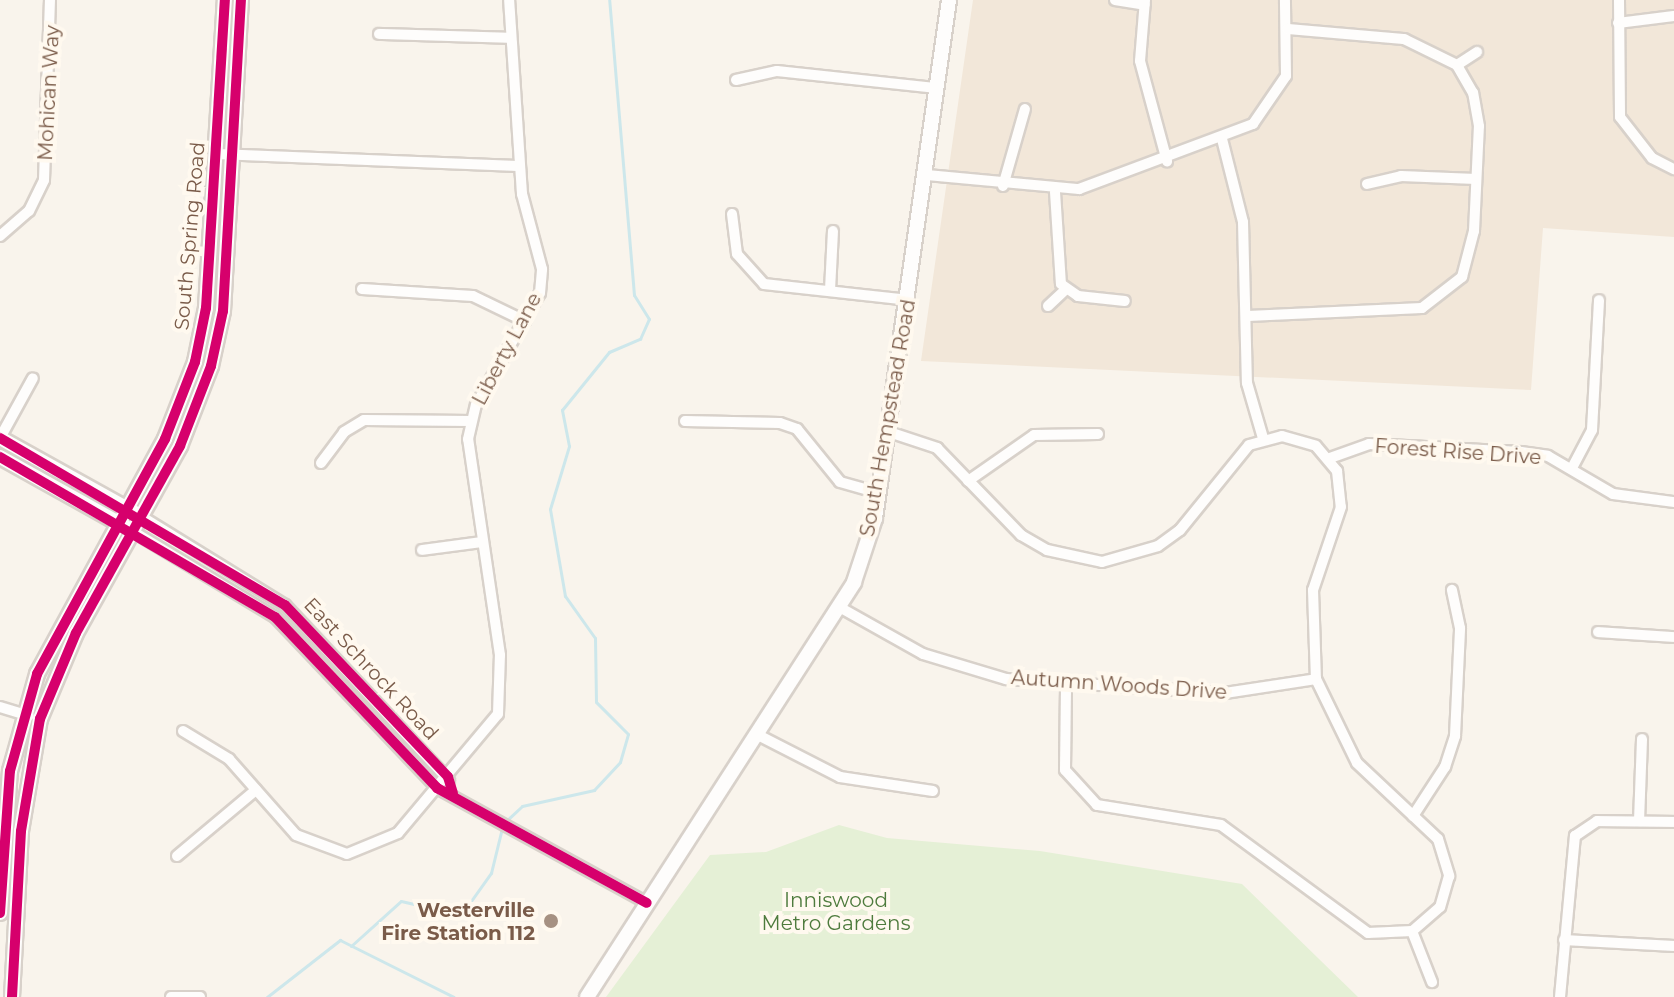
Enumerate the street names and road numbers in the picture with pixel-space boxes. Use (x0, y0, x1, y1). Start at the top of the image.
street label: Mohican Way (33, 25, 65, 161)
street label: South Spring Road (170, 141, 210, 331)
street label: Liberty Lane (467, 289, 547, 409)
street label: South Hempstead Road (855, 298, 921, 538)
street label: Forest Rise Drive (1374, 434, 1542, 470)
street label: East Schrock Road (299, 593, 443, 745)
street label: Autumn Woods Drive (1010, 665, 1228, 705)

